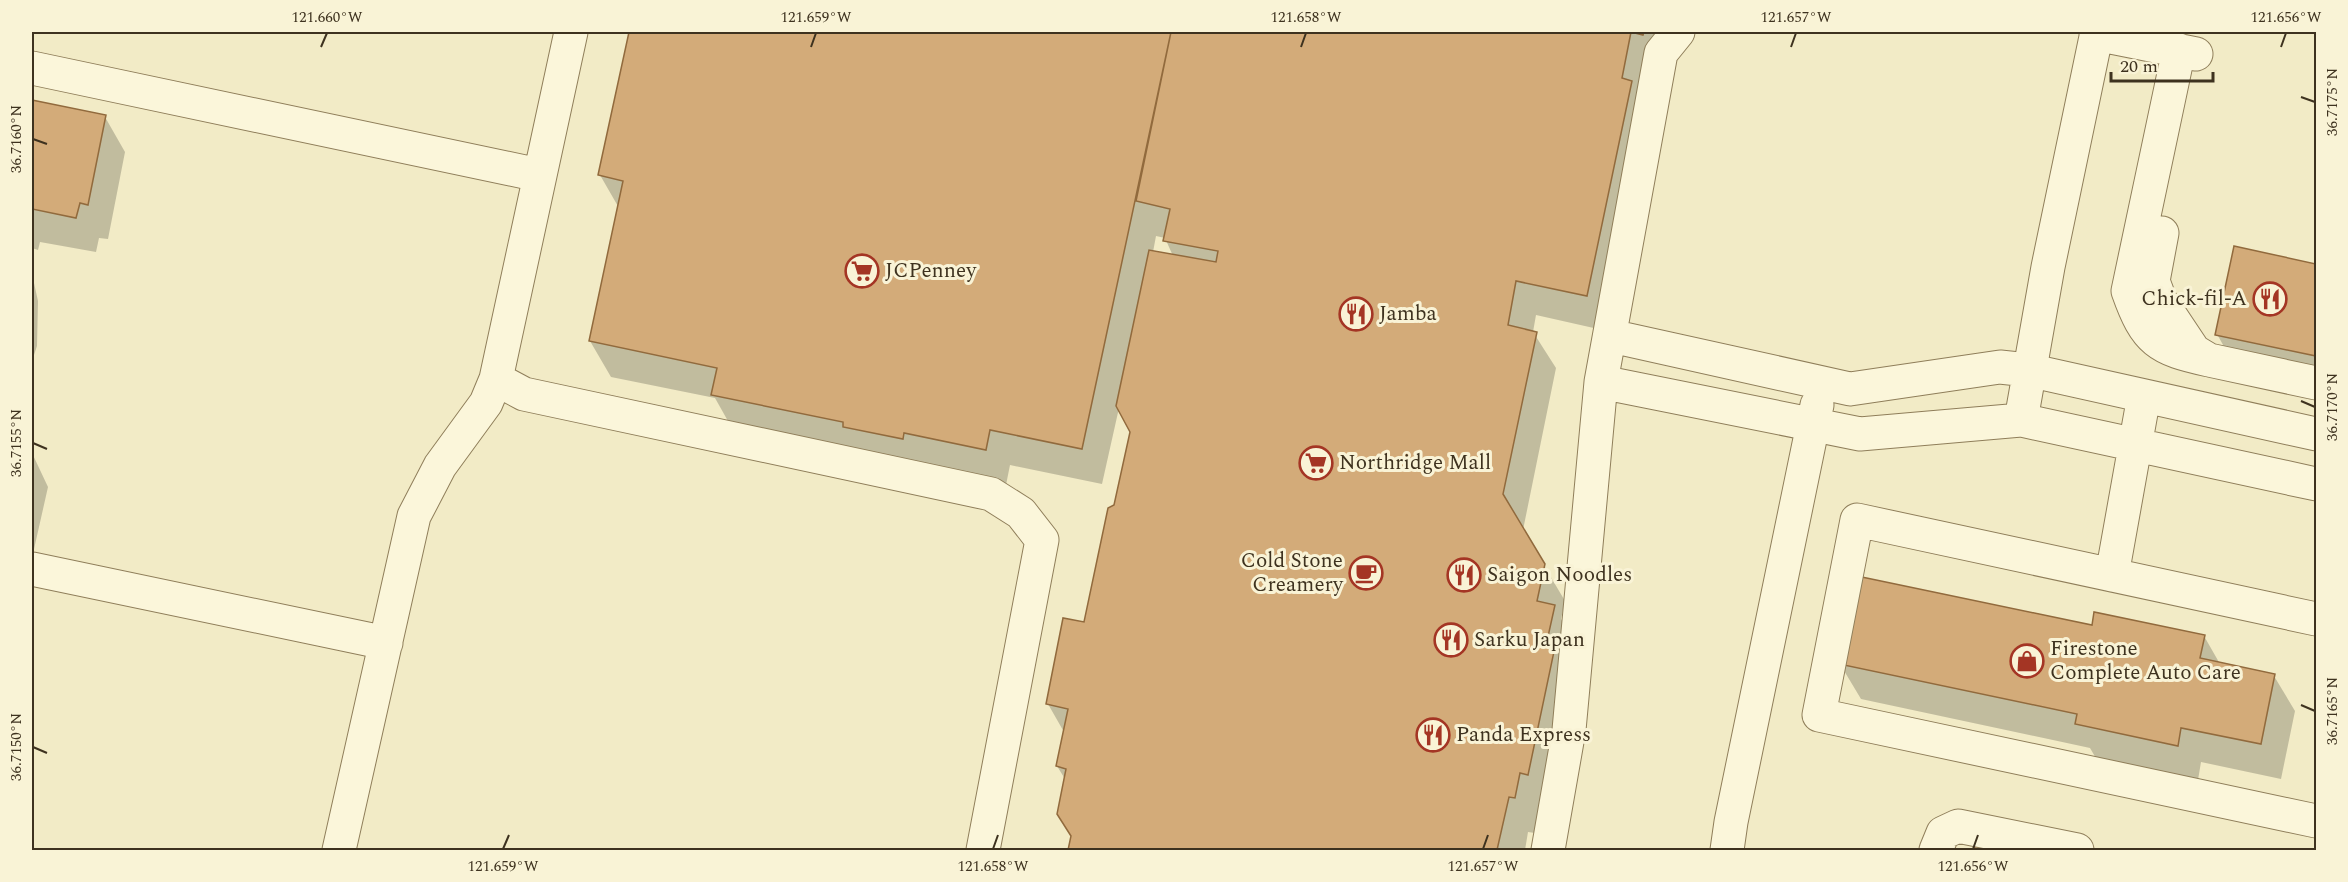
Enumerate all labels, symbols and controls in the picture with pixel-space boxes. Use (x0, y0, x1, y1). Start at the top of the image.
text: 121.660°W (292, 6, 363, 29)
text: 121.659°W (781, 6, 852, 29)
text: 121.658°W (1271, 6, 1342, 29)
text: 121.657°W (1761, 6, 1832, 29)
text: 121.656°W (2251, 6, 2322, 29)
scale bar (2111, 45, 2213, 83)
text: 20 m (2120, 53, 2158, 80)
text: 36.7175°N (2321, 68, 2344, 136)
text: 36.7160°N (5, 105, 28, 173)
supermarket icon: JCPenney (844, 253, 880, 289)
place label: JCPenney (885, 255, 977, 287)
restaurant icon: Chick-fil-A (2252, 281, 2288, 317)
place label: Chick-fil-A (2141, 283, 2247, 315)
restaurant icon: Jamba (1338, 296, 1374, 332)
place label: Jamba (1379, 298, 1438, 330)
text: 36.7170°N (2321, 373, 2344, 441)
text: 36.7155°N (5, 409, 28, 477)
supermarket icon: Northridge Mall (1298, 445, 1334, 481)
place label: Northridge Mall (1339, 447, 1491, 479)
place label: Cold Stone Creamery (1241, 545, 1344, 601)
cafe icon: Cold Stone Creamery (1348, 555, 1384, 591)
restaurant icon: Saigon Noodles (1446, 557, 1482, 593)
place label: Saigon Noodles (1487, 559, 1632, 591)
restaurant icon: Sarku Japan (1433, 622, 1469, 658)
place label: Sarku Japan (1474, 624, 1585, 656)
place label: Firestone Complete Auto Care (2050, 633, 2241, 689)
shop icon: Firestone Complete Auto Care (2009, 643, 2045, 679)
text: 36.7165°N (2321, 677, 2344, 745)
text: 36.7150°N (5, 713, 28, 781)
restaurant icon: Panda Express (1415, 717, 1451, 753)
place label: Panda Express (1456, 719, 1591, 751)
text: 121.659°W (468, 855, 539, 878)
text: 121.658°W (958, 855, 1029, 878)
text: 121.657°W (1448, 855, 1519, 878)
text: 121.656°W (1938, 855, 2009, 878)

